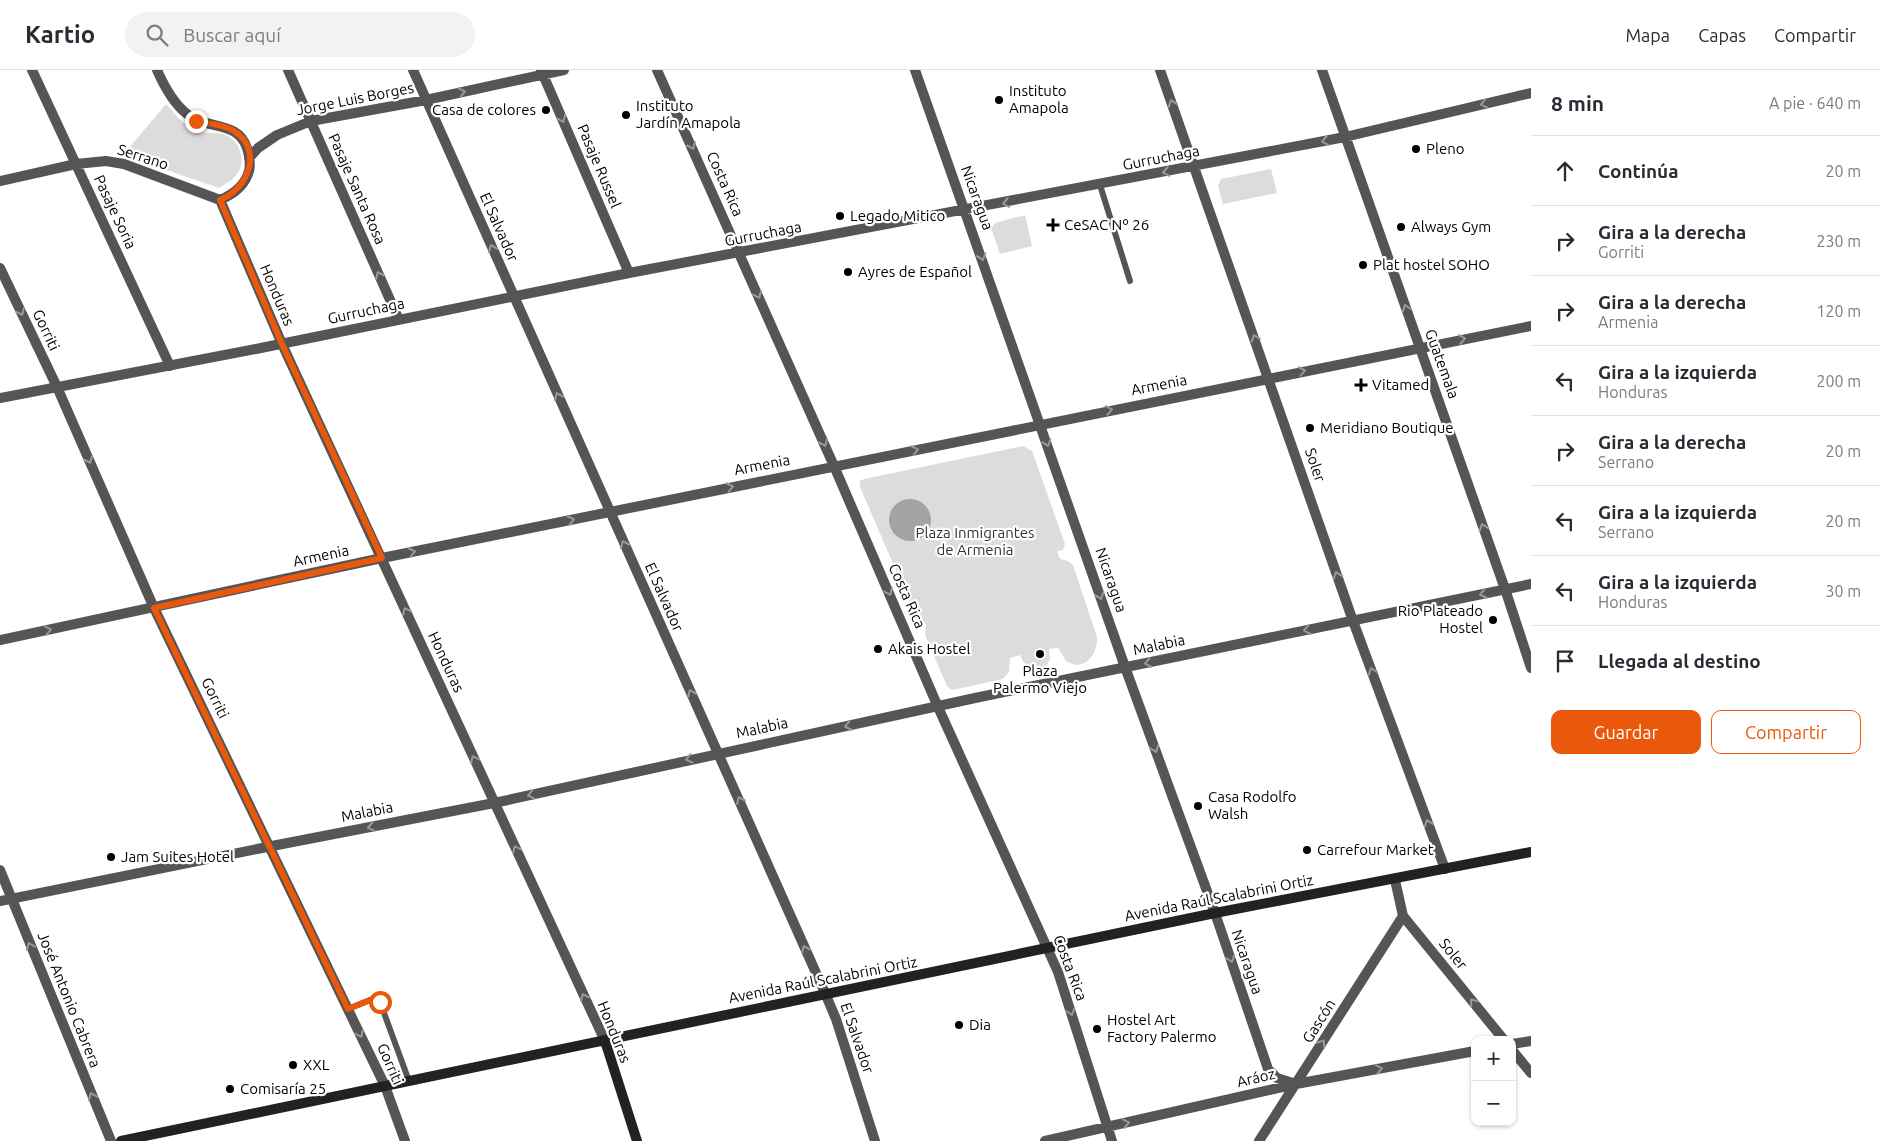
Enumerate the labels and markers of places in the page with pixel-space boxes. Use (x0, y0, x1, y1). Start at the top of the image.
place label: Instituto Amapola (1009, 82, 1069, 116)
marker: Instituto Amapola (993, 94, 1005, 106)
place label: Instituto Jardín Amapola (636, 97, 741, 131)
place label: Casa de colores (432, 101, 536, 118)
marker: Casa de colores (540, 104, 552, 116)
marker: Instituto Jardín Amapola (620, 109, 632, 121)
place label: Pleno (1426, 140, 1465, 157)
marker: Pleno (1410, 143, 1422, 155)
place label: Legado Mitico (850, 207, 945, 224)
marker: Legado Mitico (834, 210, 846, 222)
place label: CeSAC Nº 26 (1064, 216, 1149, 233)
marker: CeSAC Nº 26 (1046, 218, 1060, 232)
place label: Always Gym (1411, 218, 1491, 235)
marker: Always Gym (1395, 221, 1407, 233)
place label: Plat hostel SOHO (1373, 256, 1490, 273)
marker: Plat hostel SOHO (1357, 259, 1369, 271)
place label: Ayres de Español (858, 263, 972, 280)
marker: Ayres de Español (842, 266, 854, 278)
place label: Vitamed (1372, 376, 1429, 393)
marker: Vitamed (1354, 378, 1368, 392)
place label: Meridiano Boutique (1320, 419, 1454, 436)
marker: Meridiano Boutique (1304, 422, 1316, 434)
place label: Rio Plateado Hostel (1398, 602, 1483, 636)
marker: Rio Plateado Hostel (1487, 614, 1499, 626)
place label: Akais Hostel (888, 640, 970, 657)
marker: Akais Hostel (872, 643, 884, 655)
marker: Plaza Palermo Viejo (1034, 648, 1046, 660)
place label: Plaza Palermo Viejo (993, 662, 1087, 696)
place label: Casa Rodolfo Walsh (1208, 788, 1297, 822)
marker: Casa Rodolfo Walsh (1192, 800, 1204, 812)
place label: Carrefour Market (1317, 841, 1434, 858)
marker: Carrefour Market (1301, 844, 1313, 856)
place label: Jam Suites Hotel (121, 848, 234, 865)
marker: Jam Suites Hotel (105, 851, 117, 863)
place label: Hostel Art Factory Palermo (1107, 1011, 1217, 1045)
place label: Dia (969, 1016, 991, 1033)
marker: Dia (953, 1019, 965, 1031)
marker: Hostel Art Factory Palermo (1091, 1023, 1103, 1035)
place label: XXL (303, 1056, 330, 1073)
marker: XXL (287, 1059, 299, 1071)
place label: Comisaría 25 (240, 1080, 326, 1097)
marker: Comisaría 25 (224, 1083, 236, 1095)

